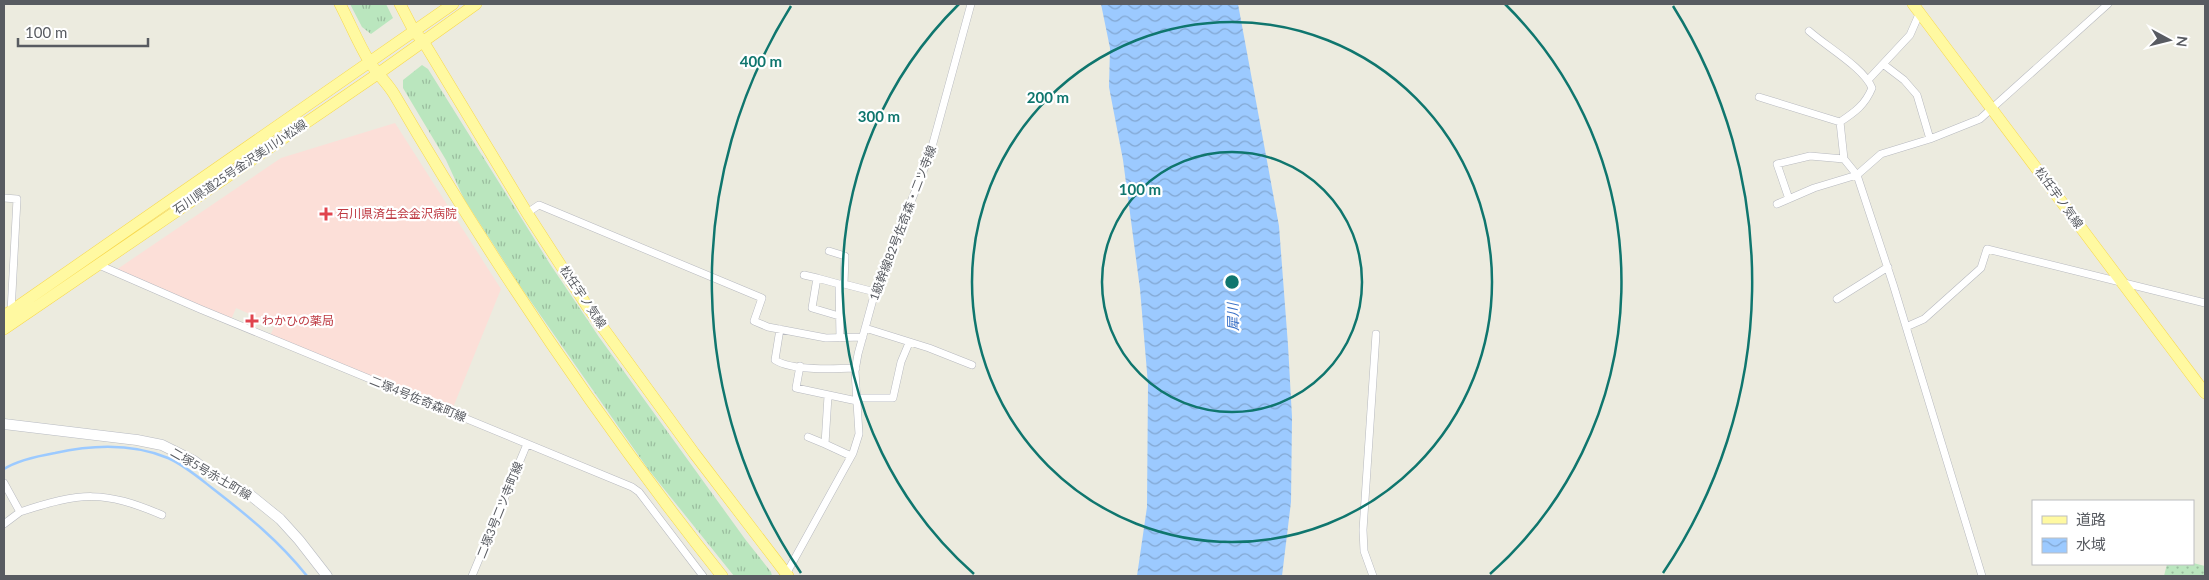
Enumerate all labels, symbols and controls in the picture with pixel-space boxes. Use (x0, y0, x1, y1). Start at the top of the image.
scale bar (18, 15, 148, 47)
north arrow (2144, 15, 2194, 65)
text: 100 m (25, 23, 67, 41)
text: N (2173, 35, 2191, 48)
text: 400 m (740, 52, 782, 70)
text: 200 m (1027, 88, 1069, 106)
text: 300 m (858, 107, 900, 125)
street label: 石川県道25号金沢美川小松線 (170, 116, 309, 217)
street label: 1級幹線82号佐奇森・二ツ寺線 (866, 143, 939, 302)
street label: 松任宇ノ気線 (2032, 164, 2087, 231)
text: 100 m (1119, 180, 1161, 198)
place label: 石川県済生会金沢病院 (337, 206, 457, 221)
marker: 石川県済生会金沢病院 (319, 207, 333, 221)
street label: 松任宇ノ気線 (557, 263, 610, 331)
centre of rings (1223, 273, 1241, 291)
water label: 犀川 (1224, 301, 1241, 331)
place label: わかひの薬局 (262, 313, 334, 328)
marker: わかひの薬局 (246, 315, 258, 327)
street label: 二塚4号佐奇森町線 (368, 372, 469, 425)
street label: 二塚5号赤土町線 (168, 444, 254, 503)
street label: 二塚3号二ツ寺町線 (473, 459, 526, 560)
legend (2032, 500, 2194, 565)
text: 道路 (2076, 510, 2106, 528)
text: 水域 (2076, 535, 2106, 553)

